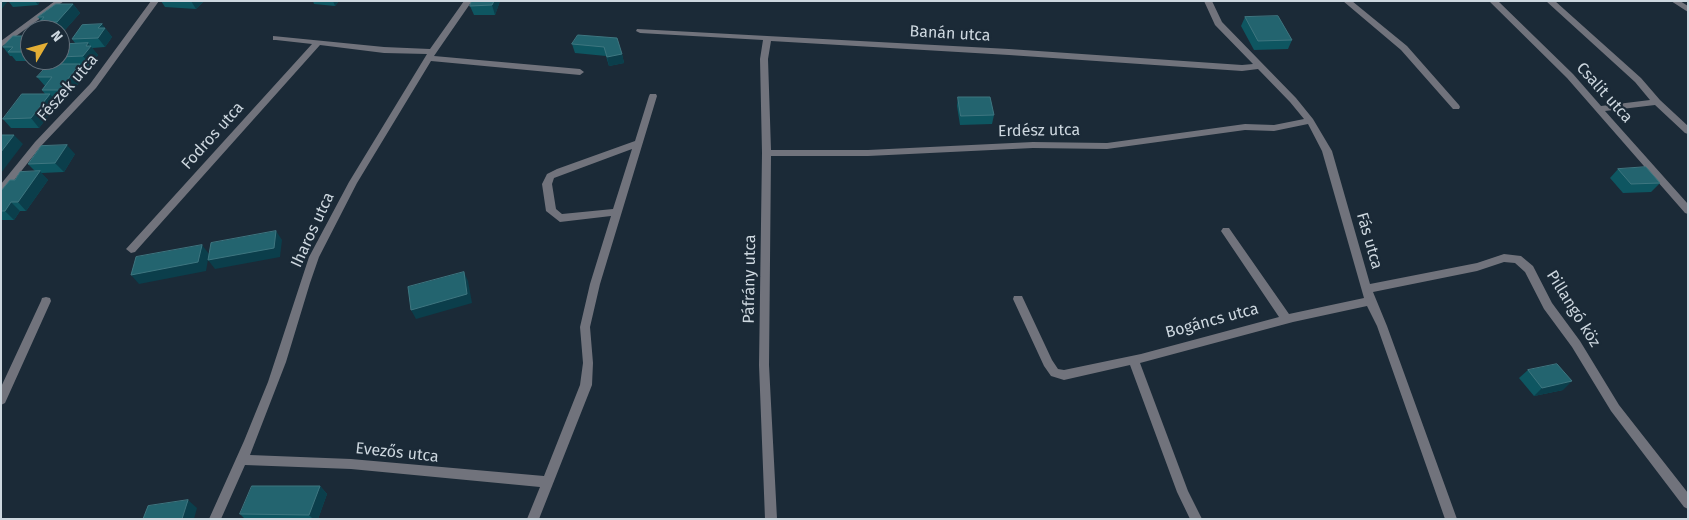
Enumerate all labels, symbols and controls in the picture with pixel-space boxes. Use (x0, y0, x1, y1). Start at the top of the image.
north arrow (20, 20, 70, 70)
street label: Banán utca (909, 22, 991, 46)
text: N (47, 27, 66, 45)
street label: Fészek utca (34, 51, 102, 125)
street label: Csalit utca (1572, 59, 1636, 127)
street label: Fodros utca (178, 98, 248, 174)
street label: Erdész utca (998, 121, 1080, 141)
street label: Iharos utca (287, 189, 339, 271)
street label: Fás utca (1352, 210, 1386, 272)
street label: Páfrány utca (740, 234, 760, 324)
street label: Pillangó köz (1542, 267, 1604, 351)
street label: Bogáncs utca (1163, 299, 1261, 343)
street label: Evezős utca (354, 439, 440, 467)

